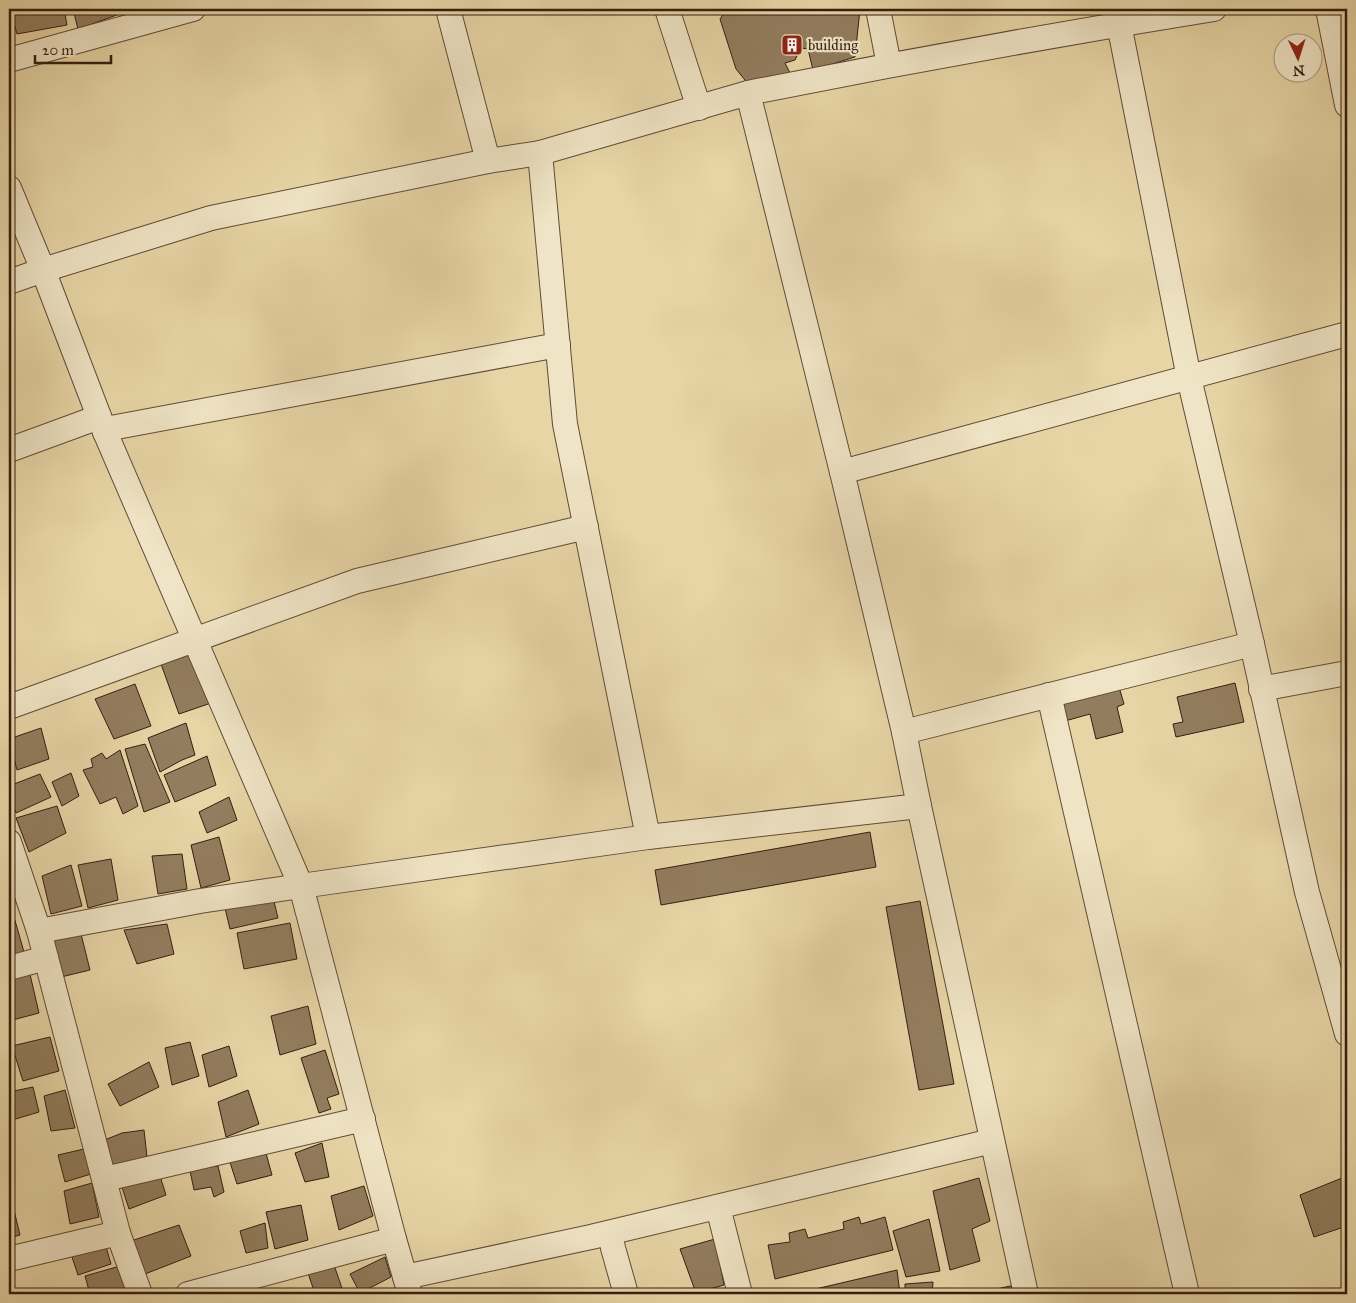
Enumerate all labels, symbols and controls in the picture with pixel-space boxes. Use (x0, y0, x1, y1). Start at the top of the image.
scale bar (35, 32, 111, 64)
north arrow (1274, 32, 1324, 82)
building icon: building (780, 33, 804, 57)
place label: building (808, 36, 859, 54)
text: 20 m (42, 41, 74, 59)
text: N (1292, 62, 1305, 79)

